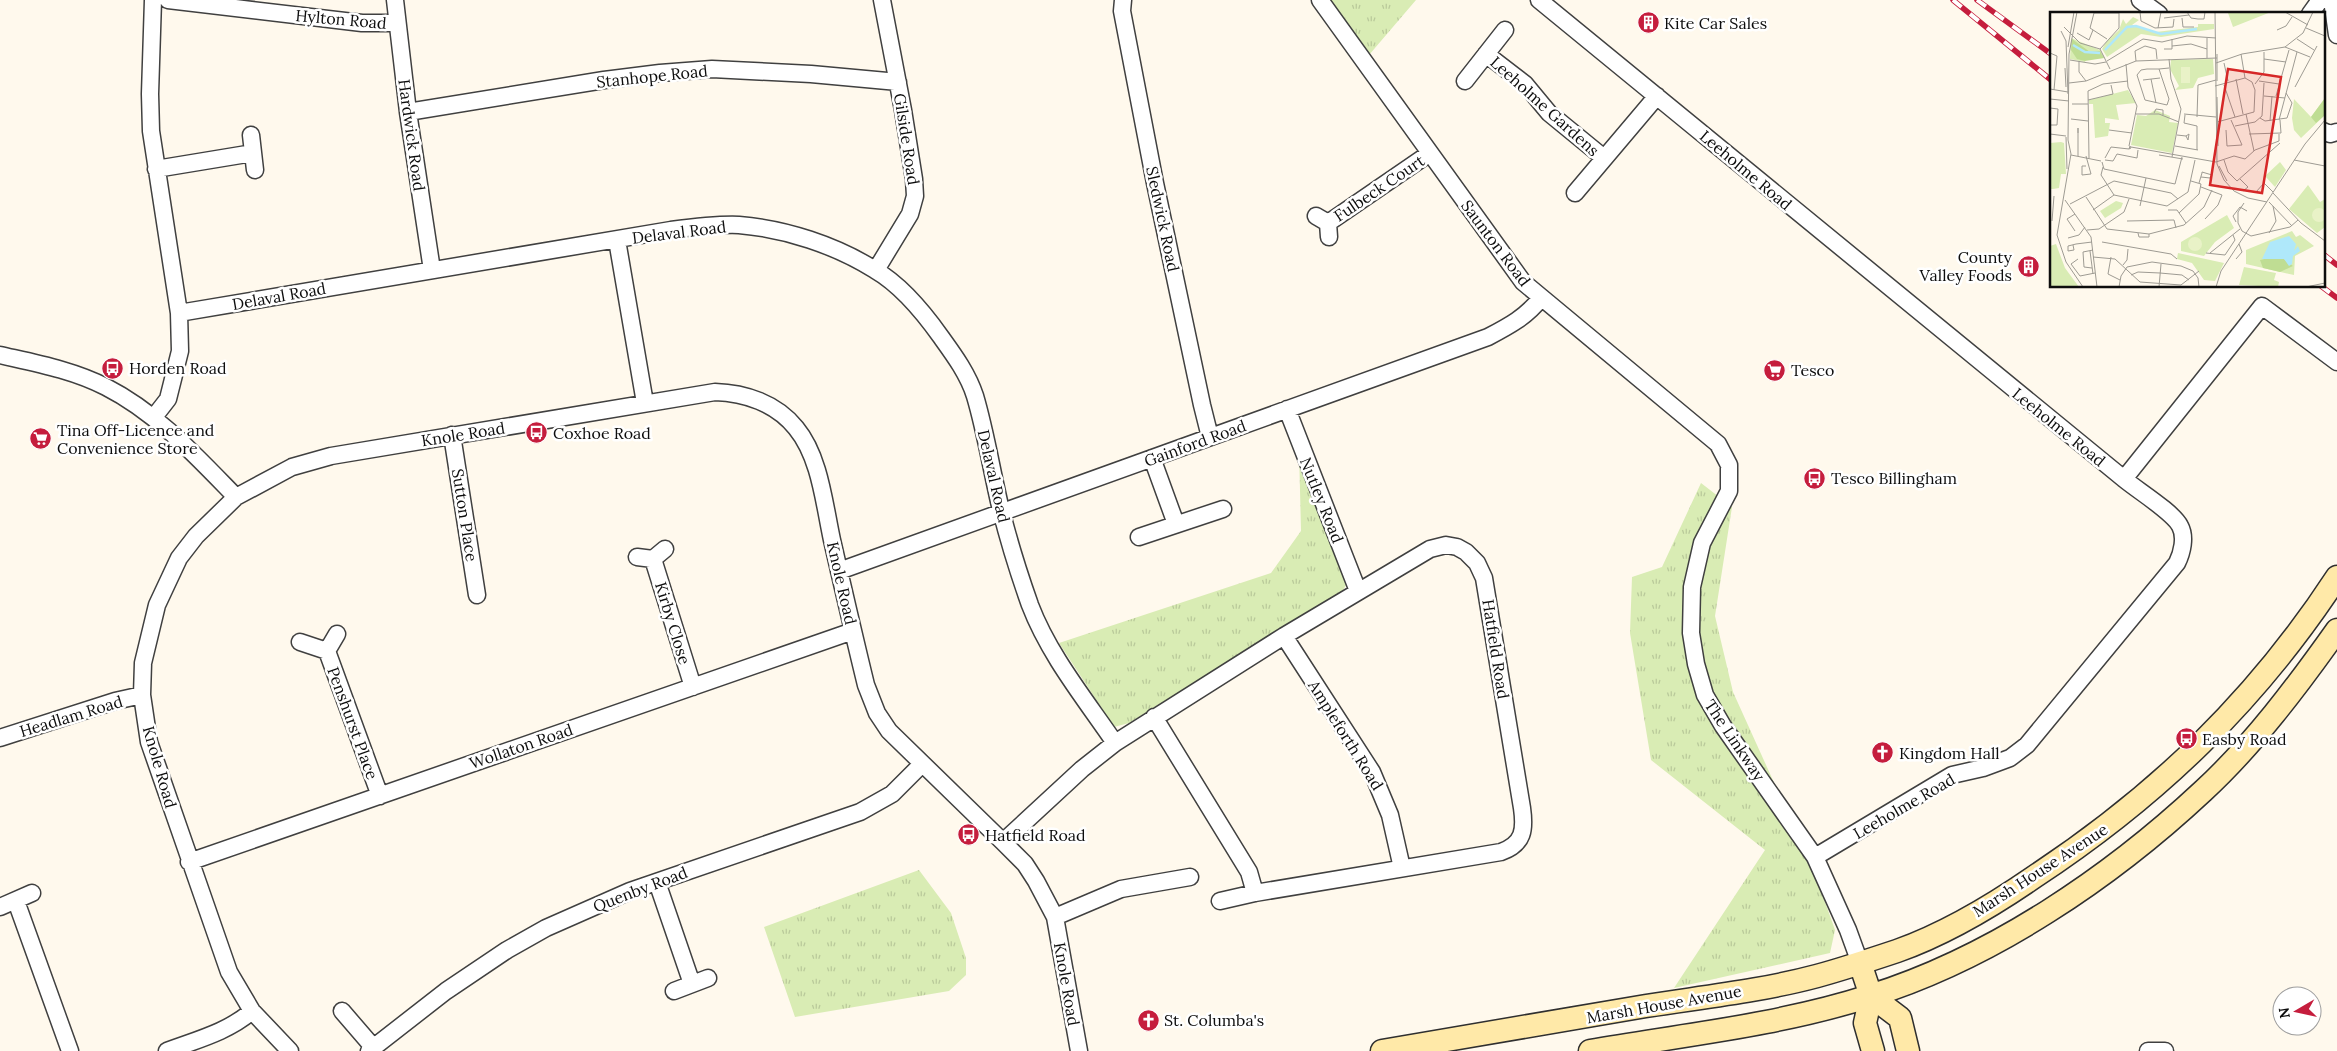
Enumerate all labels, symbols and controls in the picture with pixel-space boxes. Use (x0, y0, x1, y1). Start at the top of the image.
street label: Hylton Road (295, 5, 388, 33)
building icon: Kite Car Sales (1636, 11, 1660, 35)
inset map (2050, 12, 2324, 288)
place label: Kite Car Sales (1664, 13, 1767, 33)
street label: Leeholme Gardens (1486, 52, 1604, 160)
street label: Stanhope Road (595, 60, 709, 92)
street label: Hardwick Road (394, 78, 430, 193)
street label: Gilside Road (890, 92, 924, 187)
street label: Leeholme Road (1696, 126, 1796, 215)
street label: Fulbeck Court (1330, 150, 1429, 226)
street label: Sledwick Road (1142, 164, 1184, 274)
street label: Saunton Road (1457, 196, 1535, 290)
street label: Delaval Road (631, 216, 728, 248)
place label: County Valley Foods (1919, 247, 2013, 285)
building icon: County Valley Foods (2016, 254, 2040, 278)
street label: Delaval Road (231, 278, 328, 314)
bus stop icon: Horden Road (101, 356, 125, 380)
place label: Horden Road (129, 358, 227, 378)
supermarket icon: Tesco (1763, 358, 1787, 382)
place label: Tesco (1791, 360, 1834, 380)
street label: Leeholme Road (2008, 383, 2110, 471)
street label: Gainford Road (1141, 415, 1249, 471)
street label: Knole Road (420, 417, 507, 450)
place label: Tina Off-Licence and Convenience Store (57, 420, 215, 458)
bus stop icon: Coxhoe Road (525, 421, 549, 445)
place label: Coxhoe Road (553, 423, 651, 443)
supermarket icon: Tina Off-Licence and Convenience Store (29, 427, 53, 451)
street label: Delaval Road (974, 428, 1015, 525)
street label: Nutley Road (1296, 454, 1348, 546)
bus stop icon: Tesco Billingham (1803, 466, 1827, 490)
street label: Sutton Place (448, 467, 482, 563)
place label: Tesco Billingham (1831, 468, 1957, 488)
street label: Knole Road (823, 540, 861, 627)
street label: Kirby Close (651, 579, 695, 667)
street label: Hatfield Road (1478, 598, 1514, 701)
street label: Penshurst Place (323, 664, 383, 782)
street label: Ampleforth Road (1304, 676, 1388, 794)
street label: Headlam Road (17, 691, 125, 741)
street label: The Linkway (1700, 695, 1770, 785)
street label: Wollaton Road (467, 719, 576, 773)
street label: Knole Road (139, 724, 181, 811)
bus stop icon: Easby Road (2174, 727, 2198, 751)
place label: Easby Road (2202, 729, 2287, 749)
church icon: Kingdom Hall (1871, 741, 1895, 765)
place label: Kingdom Hall (1899, 743, 2000, 763)
street label: Leeholme Road (1850, 769, 1959, 843)
street label: Marsh House Avenue (1969, 819, 2111, 921)
bus stop icon: Hatfield Road (957, 823, 981, 847)
place label: Hatfield Road (985, 825, 1086, 845)
street label: Quenby Road (590, 862, 690, 916)
street label: Knole Road (1050, 941, 1084, 1028)
street label: Marsh House Avenue (1585, 980, 1743, 1027)
north arrow (2272, 986, 2322, 1036)
text: N (2274, 1006, 2294, 1020)
church icon: St. Columba's (1136, 1008, 1160, 1032)
place label: St. Columba's (1164, 1010, 1264, 1030)

